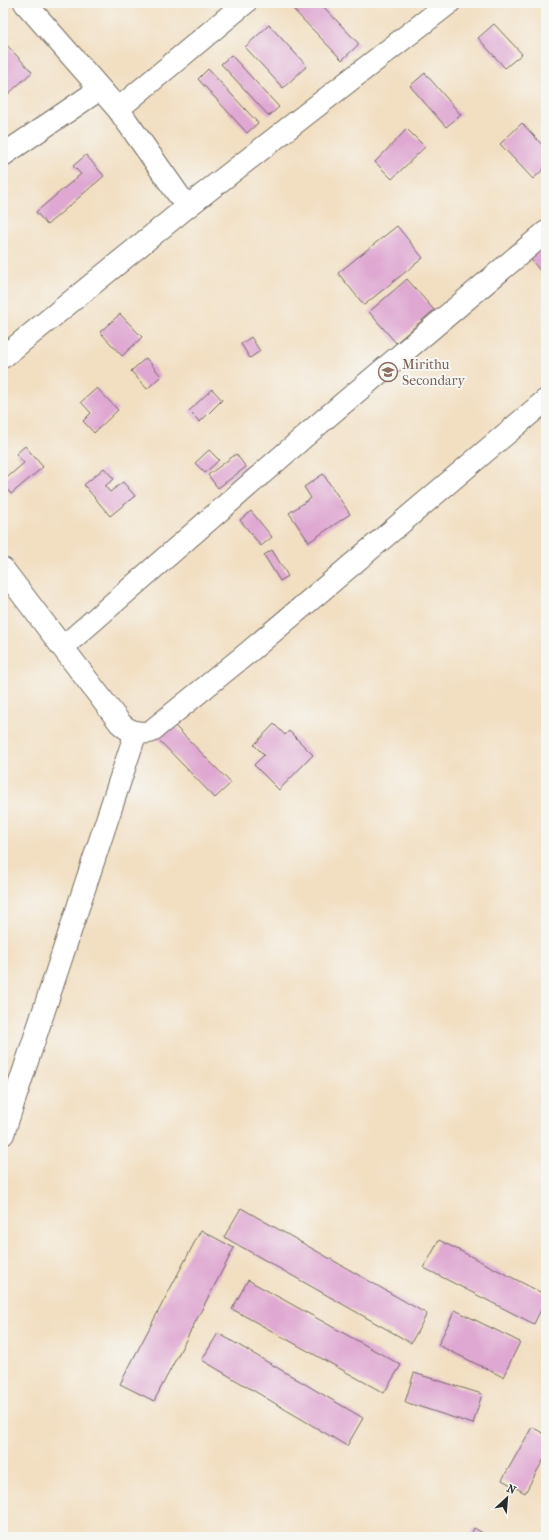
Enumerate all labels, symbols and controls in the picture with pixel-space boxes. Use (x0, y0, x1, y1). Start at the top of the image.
place label: Mirithu Secondary (402, 356, 465, 389)
school or university icon: Mirithu Secondary (377, 361, 399, 383)
north arrow (487, 1478, 527, 1518)
text: N (505, 1482, 518, 1497)

